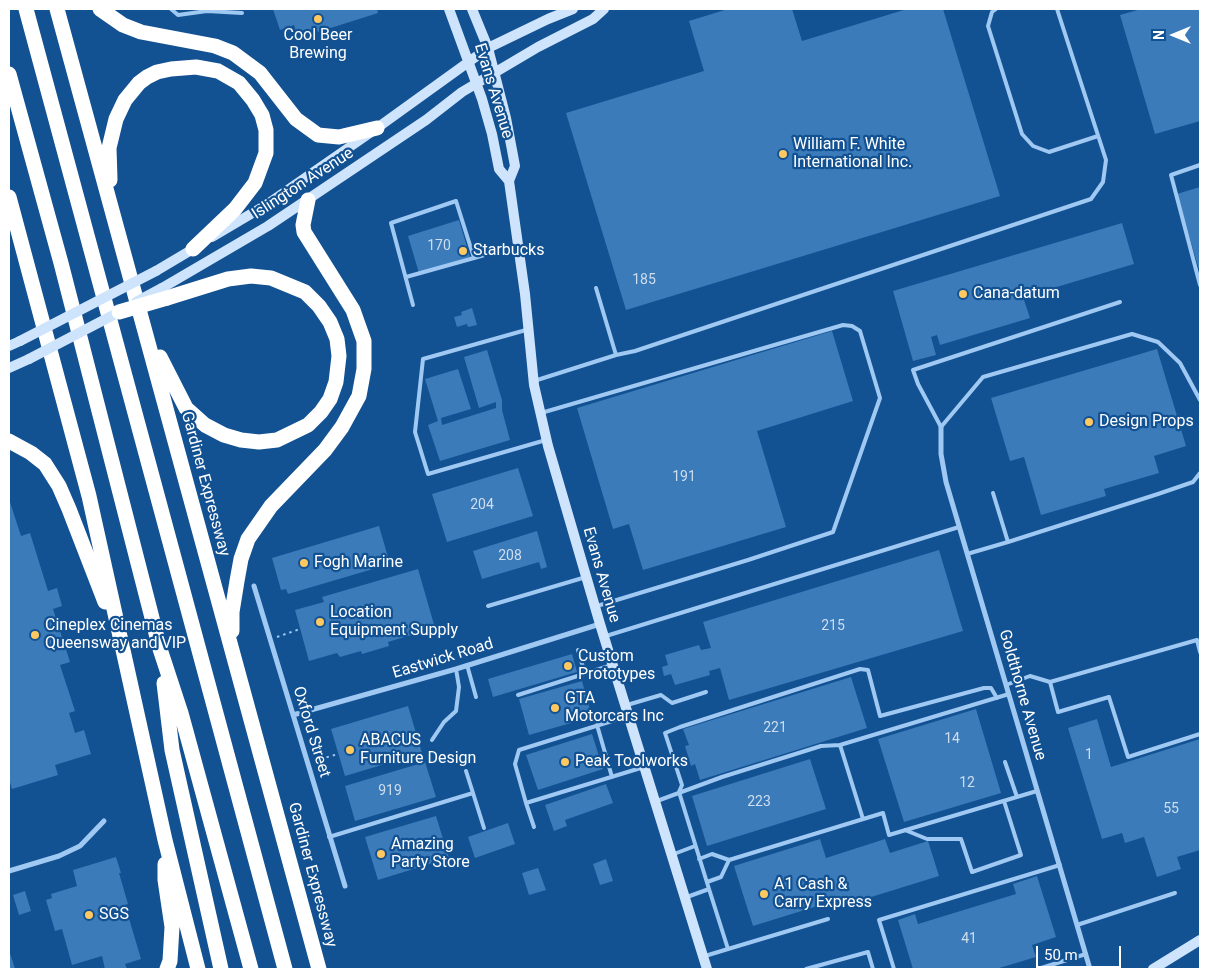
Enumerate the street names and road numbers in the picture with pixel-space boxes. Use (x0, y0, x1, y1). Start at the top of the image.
street label: Evans Avenue (469, 41, 517, 141)
street label: Islington Avenue (248, 144, 358, 224)
street label: Gardiner Expressway (176, 410, 234, 558)
street label: Evans Avenue (578, 525, 624, 625)
street label: Goldthorne Avenue (994, 627, 1050, 763)
street label: Eastwick Road (390, 635, 496, 683)
street label: Oxford Street (288, 684, 334, 780)
street label: Gardiner Expressway (283, 801, 341, 949)

